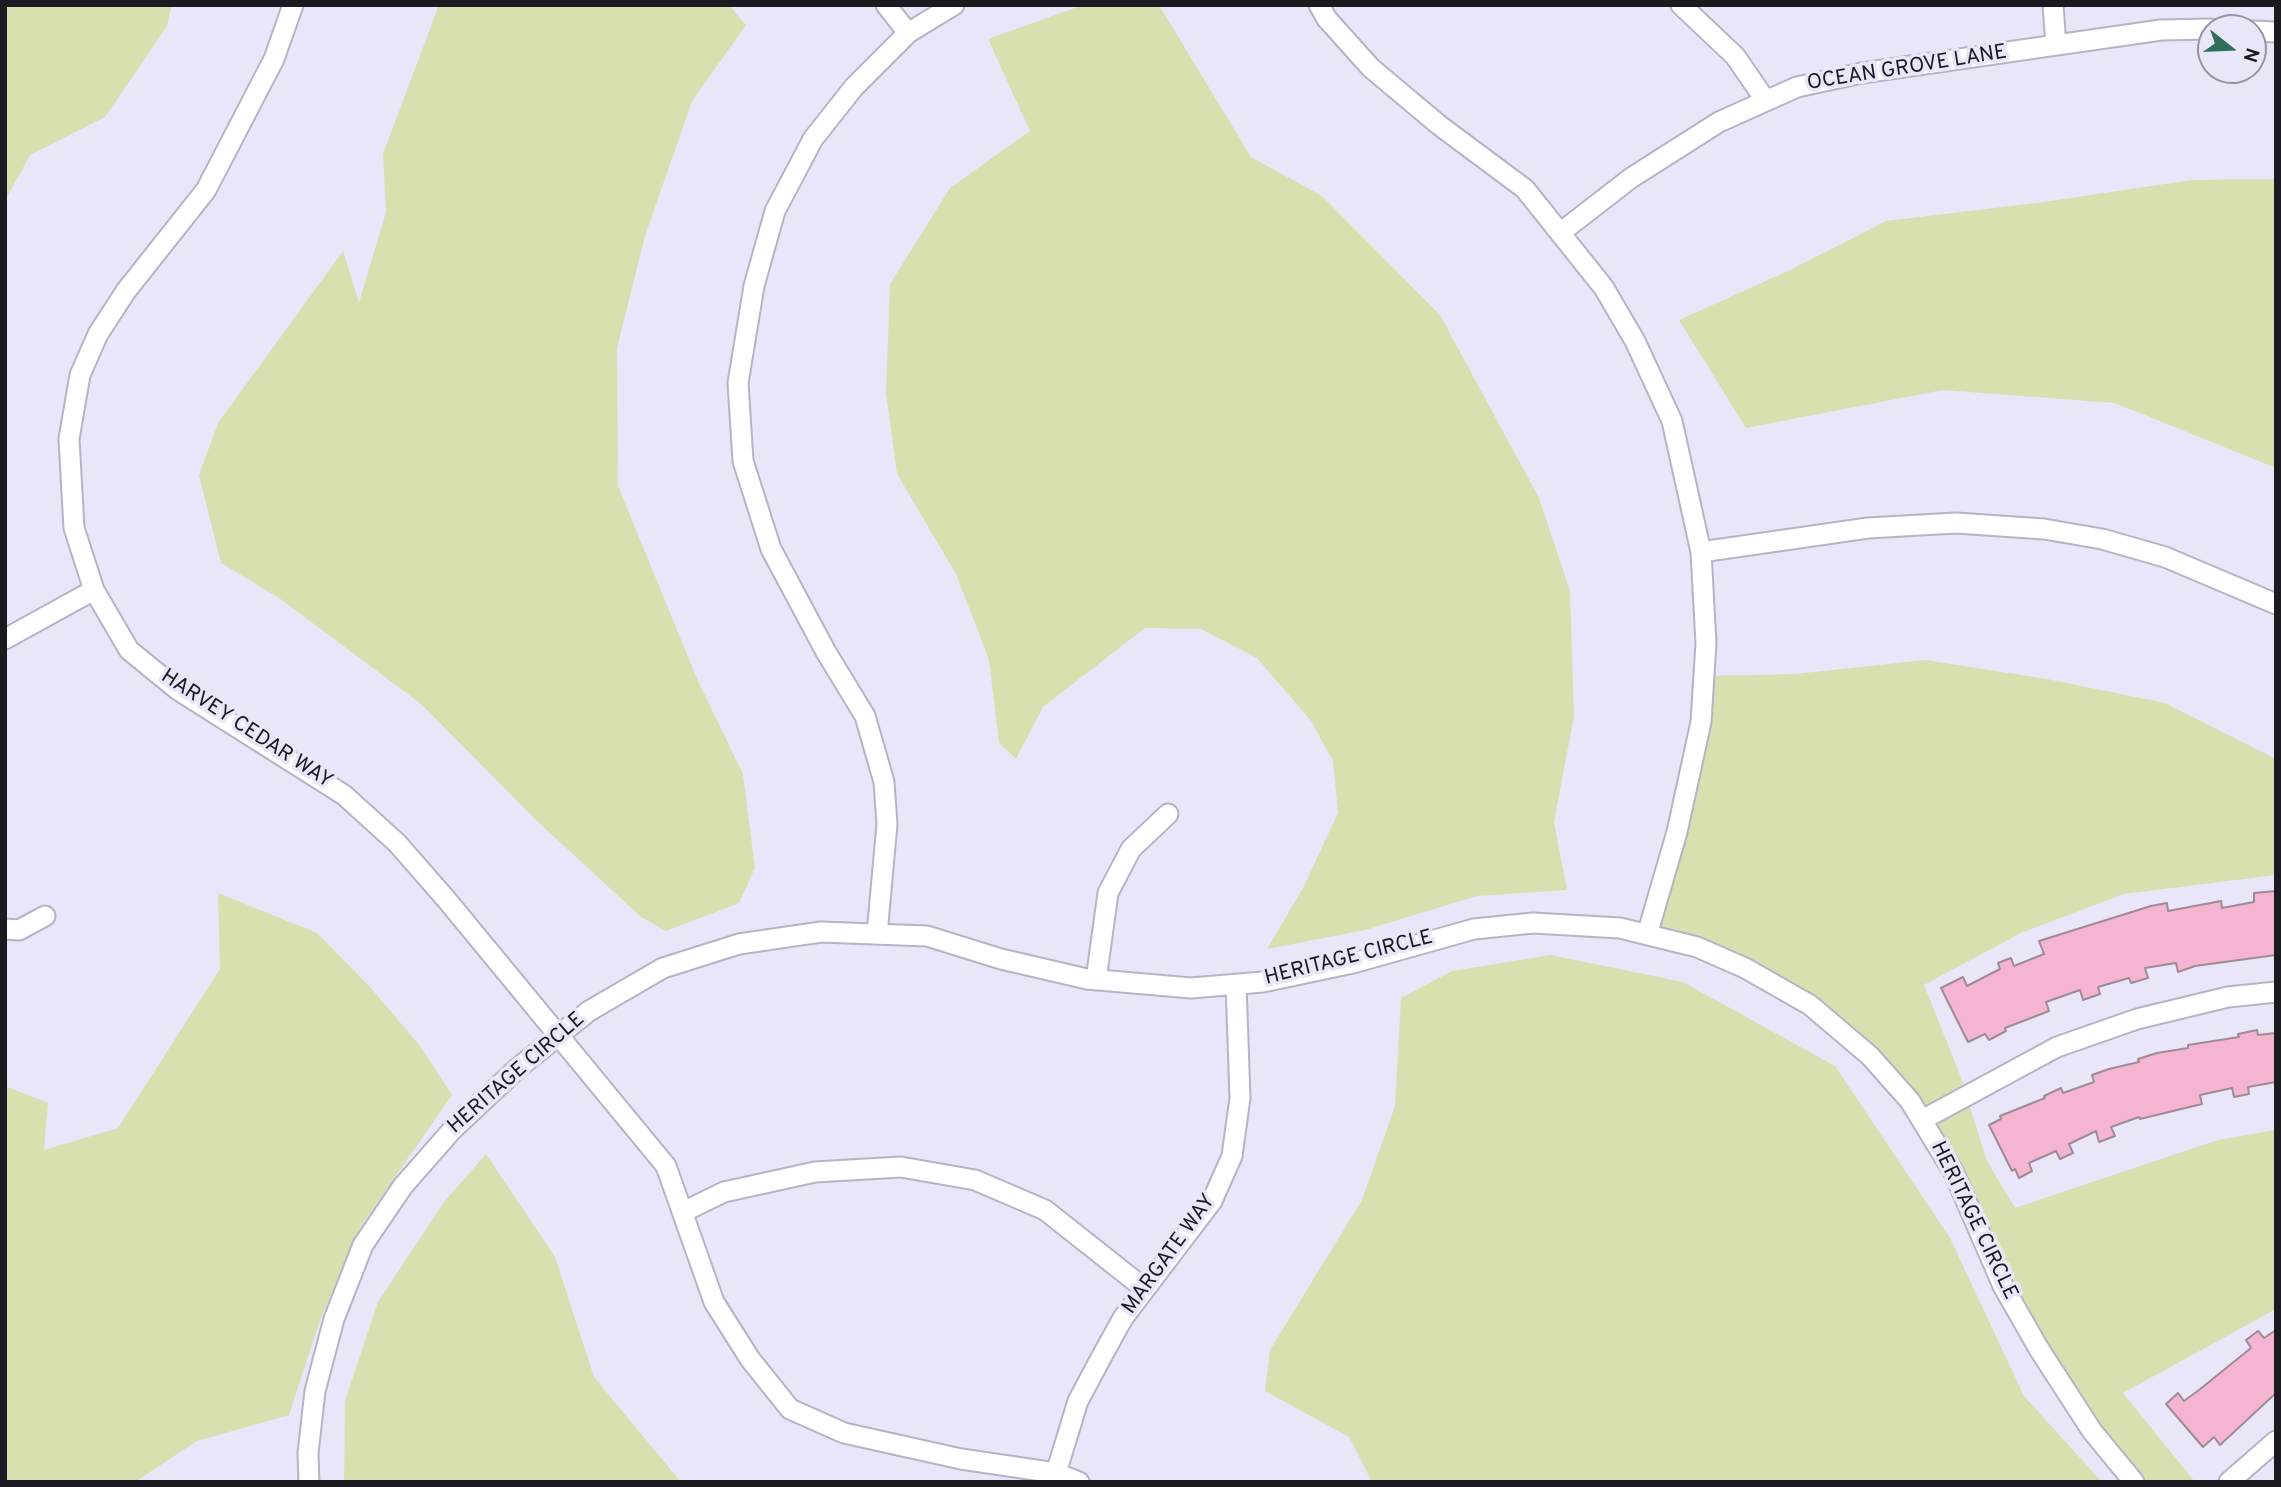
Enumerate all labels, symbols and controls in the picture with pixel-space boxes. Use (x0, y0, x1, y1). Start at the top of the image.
north arrow (2197, 14, 2267, 84)
street label: OCEAN GROVE LANE (1805, 41, 2009, 97)
text: N (2237, 45, 2264, 65)
street label: HARVEY CEDAR WAY (155, 665, 337, 795)
street label: HERITAGE CIRCLE (1262, 926, 1436, 992)
street label: HERITAGE CIRCLE (444, 1008, 590, 1140)
street label: HERITAGE CIRCLE (1924, 1138, 2022, 1304)
street label: MARGATE WAY (1118, 1190, 1222, 1320)

